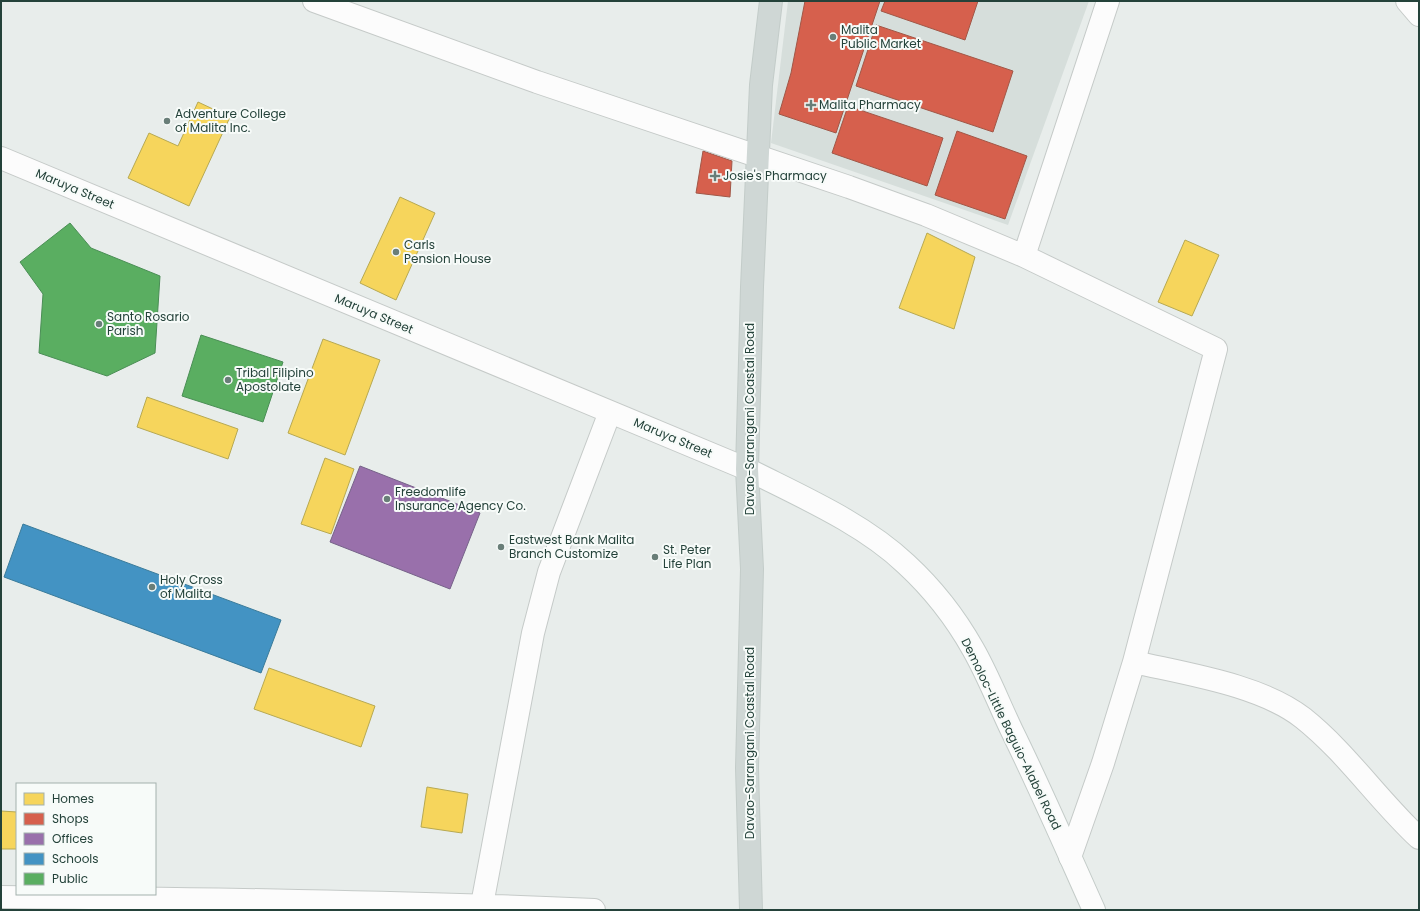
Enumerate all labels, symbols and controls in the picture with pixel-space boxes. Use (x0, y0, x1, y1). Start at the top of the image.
place label: Malita Public Market (841, 21, 921, 52)
marker: Malita Public Market (828, 32, 838, 42)
place label: Malita Pharmacy (819, 96, 921, 113)
marker: Malita Pharmacy (806, 100, 816, 110)
place label: Adventure College of Malita Inc. (175, 105, 286, 136)
marker: Adventure College of Malita Inc. (162, 116, 172, 126)
street label: Maruya Street (33, 164, 117, 213)
place label: Josie's Pharmacy (723, 167, 827, 184)
marker: Josie's Pharmacy (710, 171, 720, 181)
place label: Carls Pension House (404, 236, 491, 267)
marker: Carls Pension House (391, 247, 401, 257)
street label: Maruya Street (332, 289, 416, 338)
place label: Santo Rosario Parish (107, 308, 190, 339)
marker: Santo Rosario Parish (94, 319, 104, 329)
street label: Davao-Sarangani Coastal Road (741, 323, 758, 515)
place label: Tribal Filipino Apostolate (236, 364, 314, 395)
marker: Tribal Filipino Apostolate (223, 375, 233, 385)
street label: Maruya Street (631, 413, 715, 462)
place label: Freedomlife Insurance Agency Co. (395, 483, 526, 514)
marker: Freedomlife Insurance Agency Co. (382, 494, 392, 504)
place label: Eastwest Bank Malita Branch Customize (509, 531, 634, 562)
place label: St. Peter Life Plan (663, 541, 711, 572)
marker: Eastwest Bank Malita Branch Customize (496, 542, 506, 552)
marker: St. Peter Life Plan (650, 552, 660, 562)
place label: Holy Cross of Malita (160, 571, 223, 602)
marker: Holy Cross of Malita (147, 582, 157, 592)
street label: Demoloc-Little Baguio-Alabel Road (957, 635, 1065, 833)
street label: Davao-Sarangani Coastal Road (741, 647, 758, 839)
legend (16, 783, 156, 895)
text: Homes (52, 790, 94, 807)
text: Shops (52, 810, 89, 827)
text: Offices (52, 830, 93, 847)
text: Schools (52, 850, 99, 867)
text: Public (52, 870, 88, 887)

